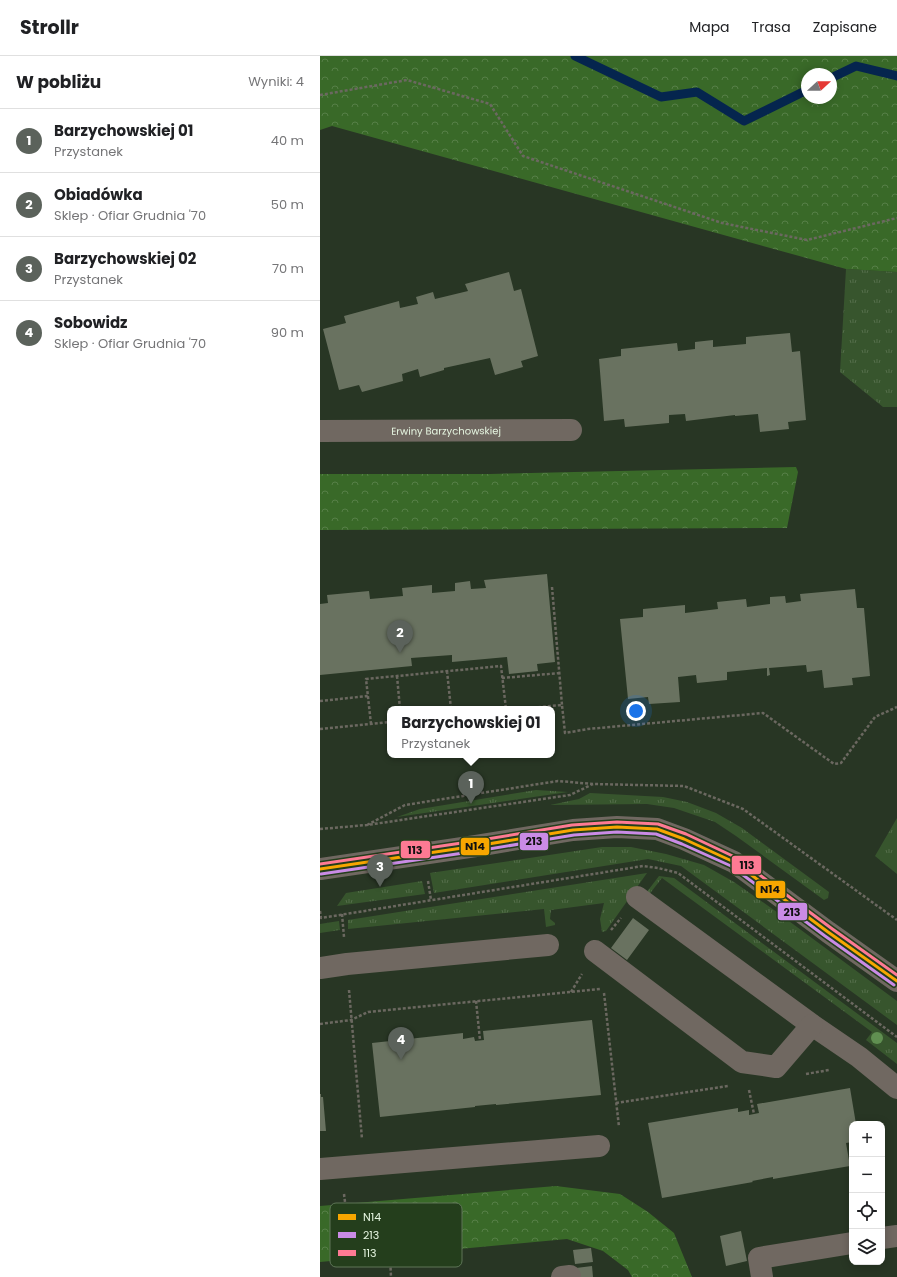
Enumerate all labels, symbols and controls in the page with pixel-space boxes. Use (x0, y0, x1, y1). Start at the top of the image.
text: Strollr (20, 14, 79, 41)
text: Mapa (689, 17, 730, 37)
text: Trasa (752, 17, 791, 37)
text: Zapisane (813, 17, 877, 37)
north arrow (801, 68, 837, 104)
text: W pobliżu (16, 70, 101, 94)
text: Wyniki: 4 (248, 72, 304, 91)
text: Barzychowskiej 01 (54, 120, 193, 141)
text: 1 (27, 131, 31, 150)
text: 40 m (271, 131, 304, 150)
text: Przystanek (54, 142, 123, 161)
text: Obiadówka (54, 184, 143, 205)
text: 2 (25, 195, 33, 214)
text: 50 m (271, 195, 304, 214)
text: Sklep · Ofiar Grudnia '70 (54, 206, 206, 225)
text: Barzychowskiej 02 (54, 248, 196, 269)
text: 3 (25, 259, 33, 278)
text: 70 m (272, 259, 304, 278)
text: Przystanek (54, 270, 123, 289)
text: Sobowidz (54, 312, 128, 333)
text: 4 (25, 323, 33, 342)
text: 90 m (271, 323, 304, 342)
text: Sklep · Ofiar Grudnia '70 (54, 334, 206, 353)
street label: Erwiny Barzychowskiej (391, 423, 501, 439)
pin: 2 (387, 620, 413, 653)
your location (626, 701, 646, 721)
popup (387, 706, 555, 758)
text: Barzychowskiej 01 (401, 712, 541, 733)
text: Przystanek (401, 734, 470, 753)
pin: 1 (458, 771, 484, 804)
line badge: 213 (519, 832, 549, 851)
text: 213 (525, 833, 543, 849)
line badge: N14 (460, 837, 490, 856)
text: N14 (465, 838, 485, 854)
line badge: 113 (400, 840, 431, 859)
text: 113 (408, 842, 423, 858)
pin: 3 (367, 854, 393, 887)
line badge: 113 (731, 855, 762, 875)
text: 113 (740, 857, 755, 873)
line badge: N14 (755, 880, 786, 899)
text: N14 (760, 881, 780, 897)
line badge: 213 (777, 902, 808, 921)
text: 213 (783, 904, 801, 920)
pin: 4 (388, 1027, 414, 1060)
map controls (849, 1121, 885, 1265)
button: + (849, 1121, 885, 1157)
button: − (849, 1157, 885, 1193)
button: locate (849, 1193, 885, 1229)
legend (330, 1203, 462, 1267)
text: N14 (363, 1209, 381, 1225)
text: 213 (363, 1227, 379, 1243)
button: layers (849, 1229, 885, 1265)
text: 113 (363, 1245, 377, 1261)

